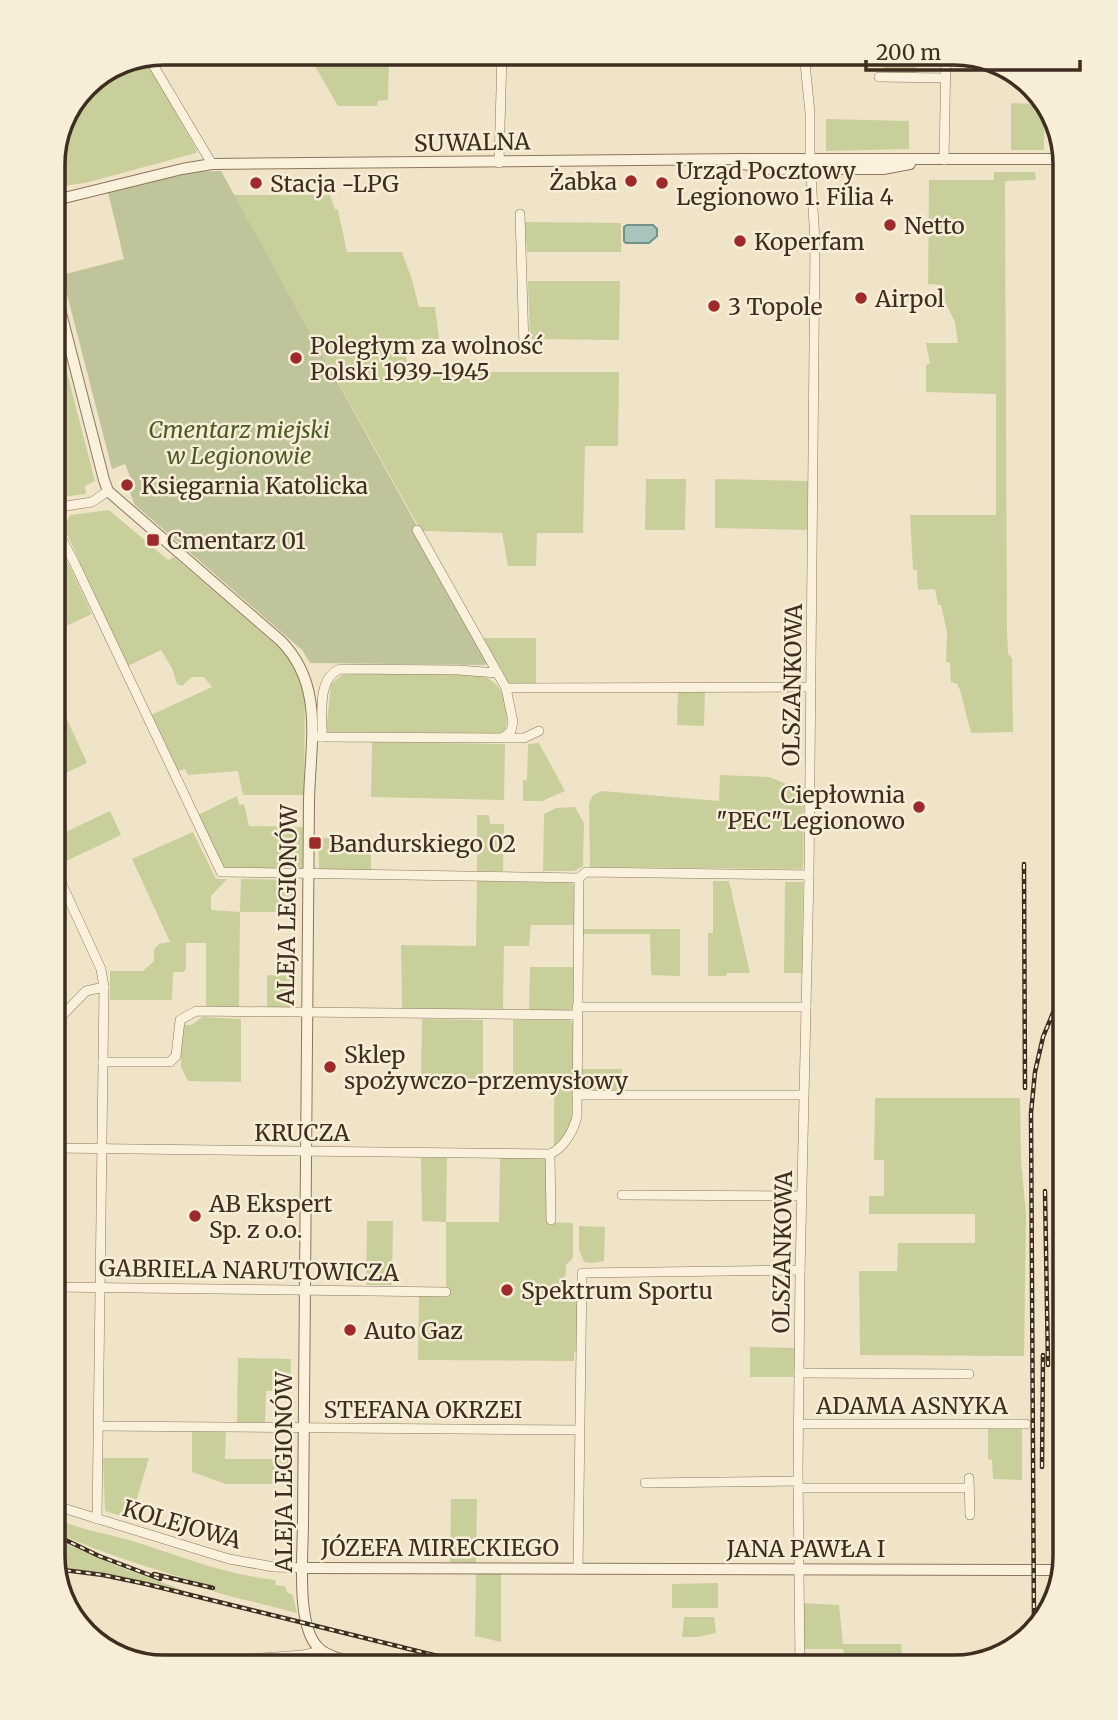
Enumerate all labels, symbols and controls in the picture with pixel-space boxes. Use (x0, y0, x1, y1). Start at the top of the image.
scale bar (866, 28, 1080, 72)
text: 200 m (876, 39, 941, 66)
street label: SUWALNA (414, 126, 531, 158)
place label: Urząd Pocztowy Legionowo 1. Filia 4 (676, 156, 894, 211)
place label: Żabka (549, 167, 617, 196)
place label: Stacja -LPG (270, 169, 399, 198)
marker: Żabka (623, 173, 639, 189)
marker: Stacja -LPG (248, 175, 264, 191)
marker: Urząd Pocztowy Legionowo 1. Filia 4 (654, 175, 670, 191)
place label: Netto (904, 211, 965, 240)
marker: Netto (882, 217, 898, 233)
place label: Koperfam (754, 227, 865, 256)
marker: Koperfam (732, 233, 748, 249)
place label: Airpol (874, 284, 944, 313)
marker: Airpol (853, 290, 869, 306)
place label: 3 Topole (728, 292, 822, 321)
marker: 3 Topole (706, 298, 722, 314)
place label: Poległym za wolność Polski 1939-1945 (310, 331, 543, 386)
marker: Poległym za wolność Polski 1939-1945 (288, 350, 304, 366)
park label: Cmentarz miejski w Legionowie (148, 415, 330, 470)
place label: Księgarnia Katolicka (141, 471, 368, 500)
marker: Księgarnia Katolicka (119, 477, 135, 493)
place label: Cmentarz 01 (167, 526, 306, 555)
marker: Cmentarz 01 (145, 532, 161, 548)
street label: OLSZANKOWA (776, 603, 808, 767)
place label: Ciepłownia "PEC"Legionowo (716, 780, 905, 835)
marker: Ciepłownia "PEC"Legionowo (911, 799, 927, 815)
street label: ALEJA LEGIONÓW (271, 803, 303, 1007)
place label: Bandurskiego 02 (329, 829, 516, 858)
marker: Bandurskiego 02 (307, 835, 323, 851)
place label: Sklep spożywczo-przemysłowy (344, 1040, 629, 1095)
marker: Sklep spożywczo-przemysłowy (322, 1059, 338, 1075)
street label: KRUCZA (254, 1118, 351, 1147)
street label: OLSZANKOWA (766, 1170, 798, 1334)
place label: AB Ekspert Sp. z o.o. (208, 1189, 333, 1244)
marker: AB Ekspert Sp. z o.o. (187, 1208, 203, 1224)
street label: GABRIELA NARUTOWICZA (99, 1253, 400, 1287)
place label: Spektrum Sportu (521, 1276, 713, 1305)
marker: Spektrum Sportu (499, 1282, 515, 1298)
place label: Auto Gaz (363, 1316, 463, 1345)
marker: Auto Gaz (342, 1322, 358, 1338)
street label: ALEJA LEGIONÓW (269, 1370, 298, 1573)
street label: ADAMA ASNYKA (815, 1391, 1009, 1420)
street label: STEFANA OKRZEI (324, 1395, 522, 1424)
street label: KOLEJOWA (119, 1493, 245, 1555)
street label: JÓZEFA MIRECKIEGO (320, 1533, 559, 1562)
street label: JANA PAWŁA I (726, 1534, 885, 1563)

